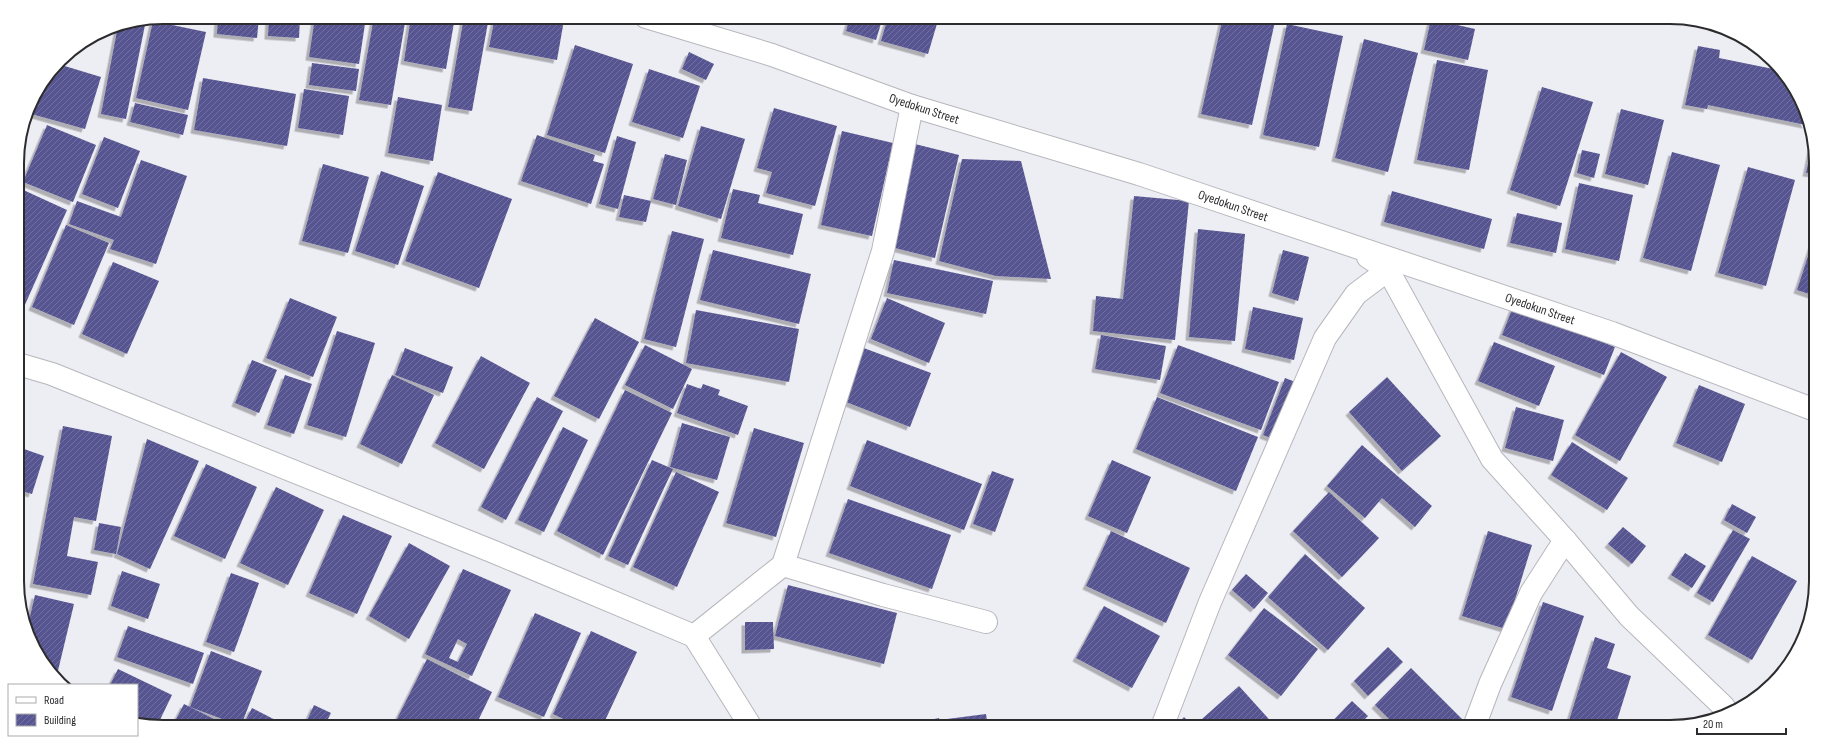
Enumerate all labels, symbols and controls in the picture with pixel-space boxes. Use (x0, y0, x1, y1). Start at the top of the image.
street label: Oyedokun Street (887, 90, 961, 128)
street label: Oyedokun Street (1196, 187, 1270, 225)
street label: Oyedokun Street (1503, 290, 1577, 328)
legend (8, 684, 138, 736)
text: Road (44, 693, 64, 708)
scale bar (1697, 710, 1786, 736)
text: Building (44, 713, 76, 728)
text: 20 m (1703, 717, 1723, 732)

